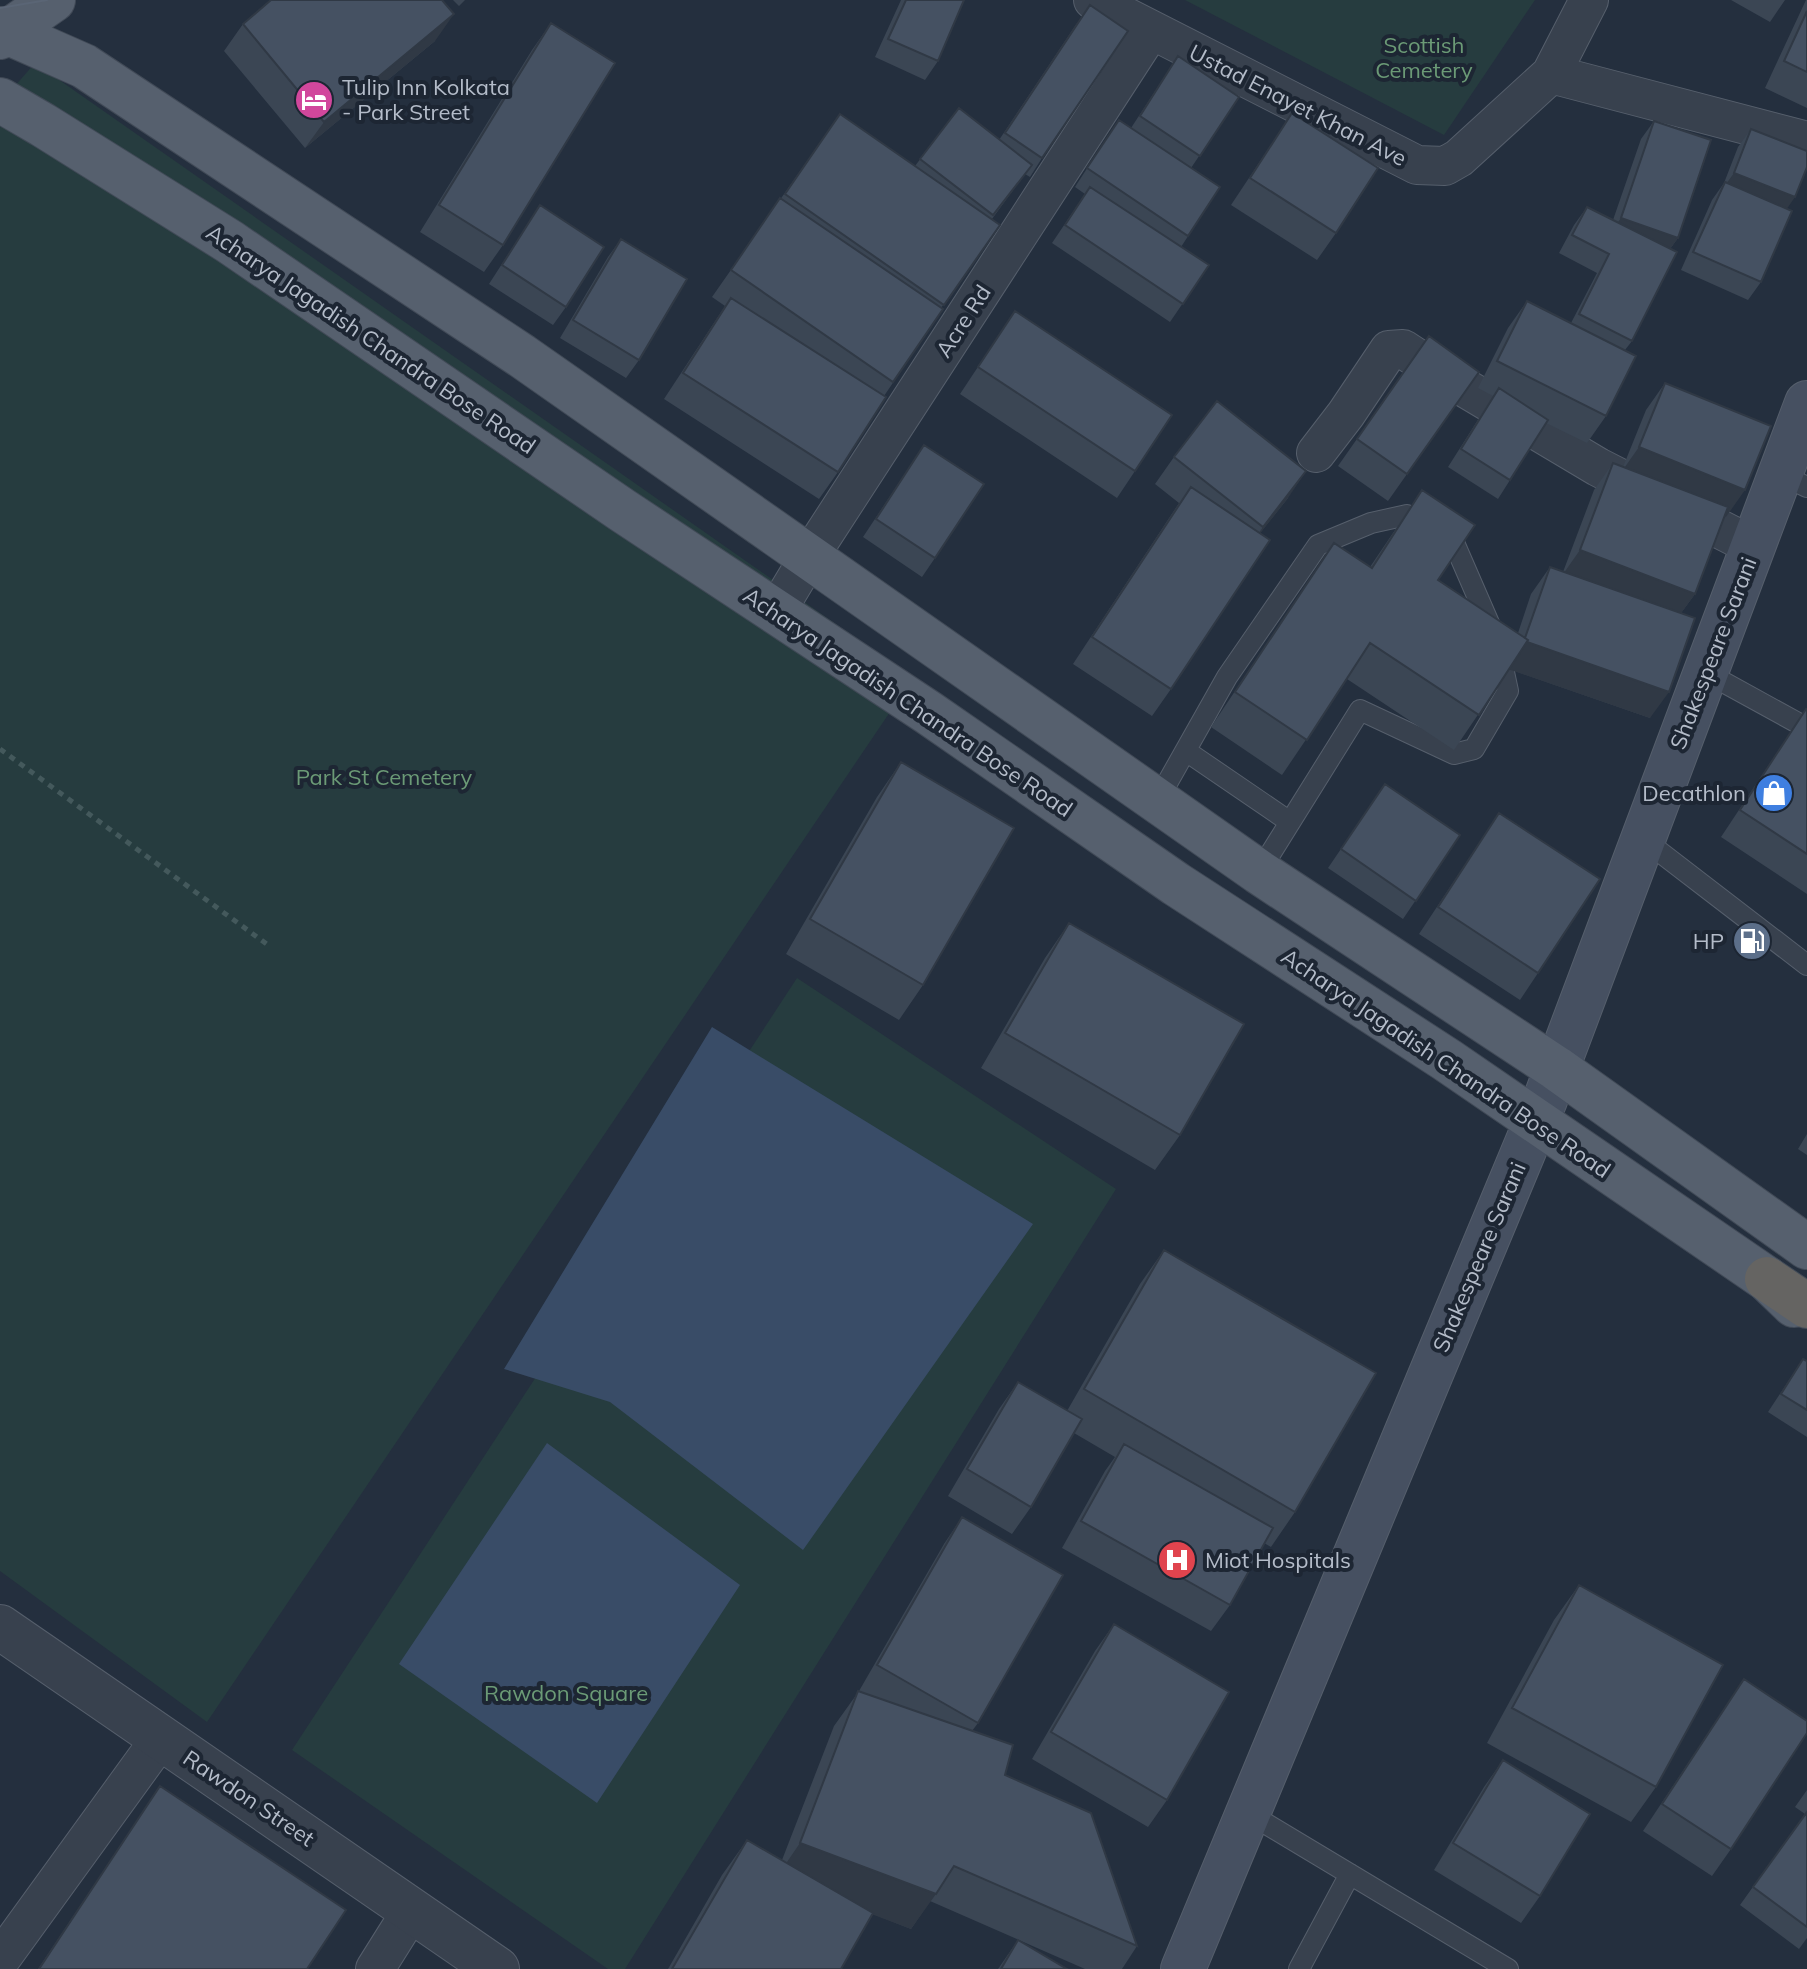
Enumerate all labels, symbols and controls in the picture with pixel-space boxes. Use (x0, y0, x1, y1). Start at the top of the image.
park label: Scottish Cemetery (1375, 31, 1473, 84)
street label: Ustad Enayet Khan Ave (1185, 38, 1411, 172)
place label: Tulip Inn Kolkata - Park Street (342, 73, 510, 126)
hotel icon: Tulip Inn Kolkata - Park Street (293, 79, 335, 121)
street label: Acharya Jagadish Chandra Bose Road (201, 218, 541, 460)
street label: Acre Rd (929, 280, 997, 362)
street label: Shakespeare Sarani (1663, 553, 1763, 753)
street label: Acharya Jagadish Chandra Bose Road (738, 581, 1078, 823)
park label: Park St Cemetery (296, 763, 473, 791)
shop icon: Decathlon (1753, 772, 1795, 814)
place label: Decathlon (1642, 779, 1746, 807)
fuel station icon: HP (1731, 920, 1773, 962)
place label: HP (1693, 927, 1724, 955)
street label: Acharya Jagadish Chandra Bose Road (1276, 942, 1616, 1184)
street label: Shakespeare Sarani (1426, 1158, 1532, 1356)
hospital icon: Miot Hospitals (1156, 1539, 1198, 1581)
place label: Miot Hospitals (1205, 1546, 1351, 1574)
park label: Rawdon Square (484, 1679, 648, 1707)
street label: Rawdon Street (178, 1744, 320, 1852)

